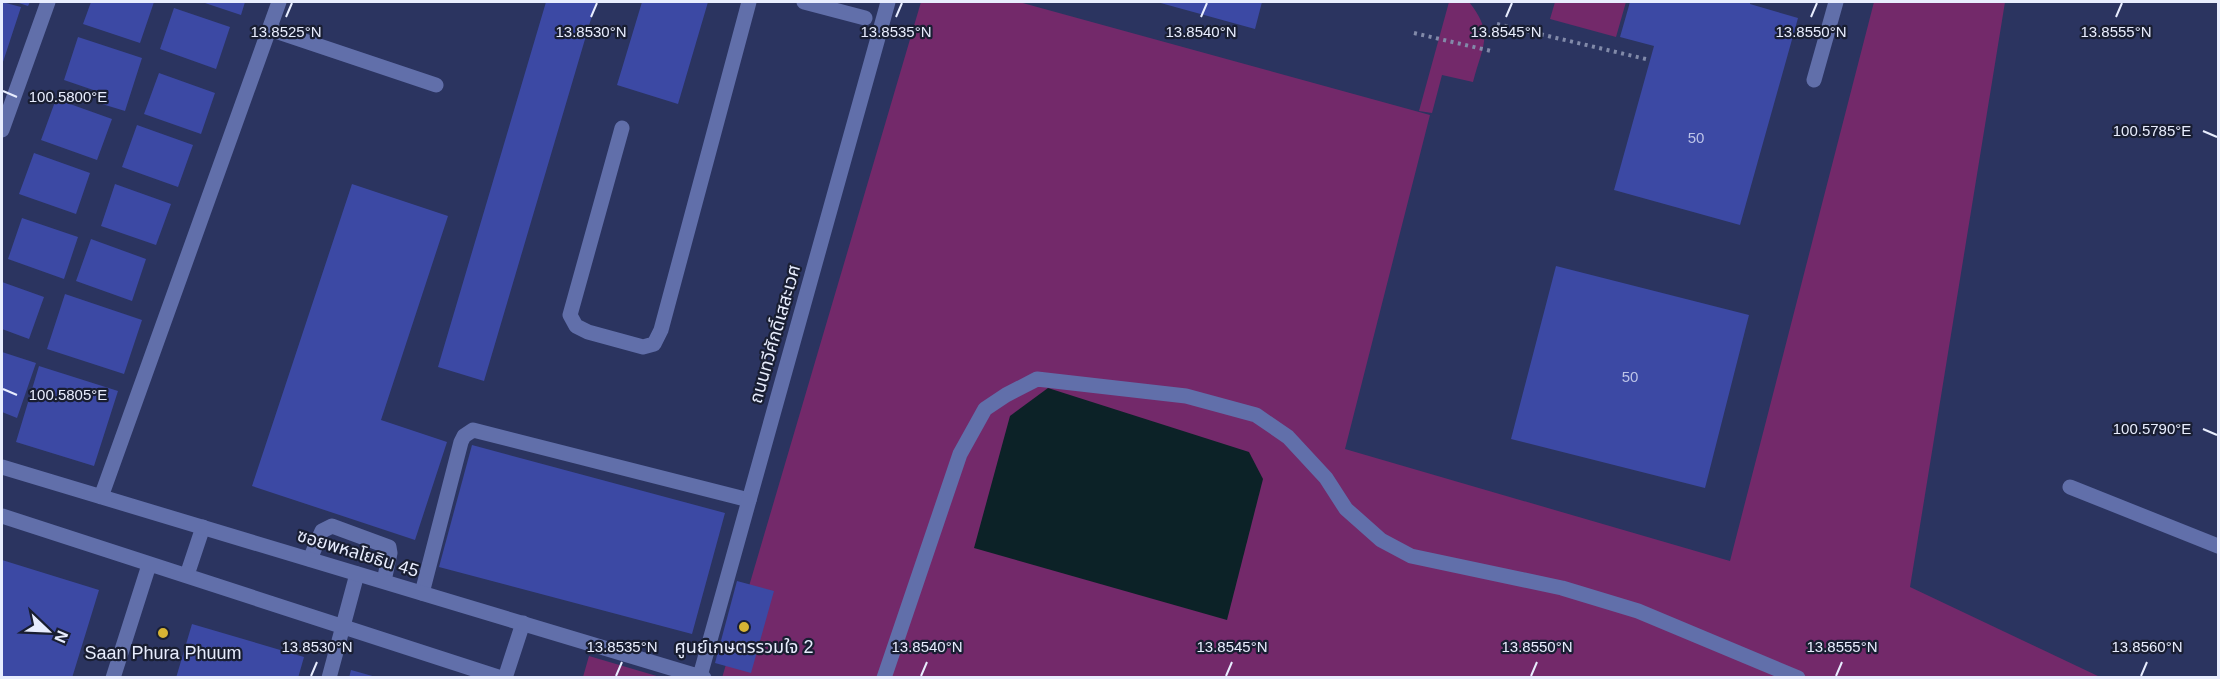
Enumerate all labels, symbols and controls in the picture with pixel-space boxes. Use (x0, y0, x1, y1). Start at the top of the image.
text: 13.8525°N (250, 23, 322, 40)
text: 13.8530°N (555, 23, 627, 40)
text: 13.8535°N (860, 23, 932, 40)
text: 13.8540°N (1165, 23, 1237, 40)
text: 13.8545°N (1470, 23, 1542, 40)
text: 13.8550°N (1775, 23, 1847, 40)
text: 13.8555°N (2080, 23, 2152, 40)
text: 100.5800°E (29, 88, 107, 105)
text: 100.5785°E (2113, 122, 2191, 139)
house number: 50 (1688, 129, 1704, 146)
street label: ถนนทวีศักดิ์เสสะเวศ (745, 262, 804, 405)
house number: 50 (1622, 368, 1638, 385)
text: 100.5805°E (29, 386, 107, 403)
text: 100.5790°E (2113, 420, 2191, 437)
street label: ซอยพหลโยธิน 45 (295, 525, 421, 581)
north arrow (18, 601, 78, 661)
marker: ศูนย์เกษตรรวมใจ 2 (737, 620, 751, 634)
marker: Saan Phura Phuum (156, 626, 170, 640)
text: N (51, 628, 71, 645)
place label: ศูนย์เกษตรรวมใจ 2 (675, 637, 813, 659)
text: 13.8530°N (281, 638, 353, 655)
text: 13.8535°N (586, 638, 658, 655)
text: 13.8540°N (891, 638, 963, 655)
text: 13.8545°N (1196, 638, 1268, 655)
text: 13.8550°N (1501, 638, 1573, 655)
text: 13.8555°N (1806, 638, 1878, 655)
text: 13.8560°N (2111, 638, 2183, 655)
place label: Saan Phura Phuum (84, 643, 242, 663)

